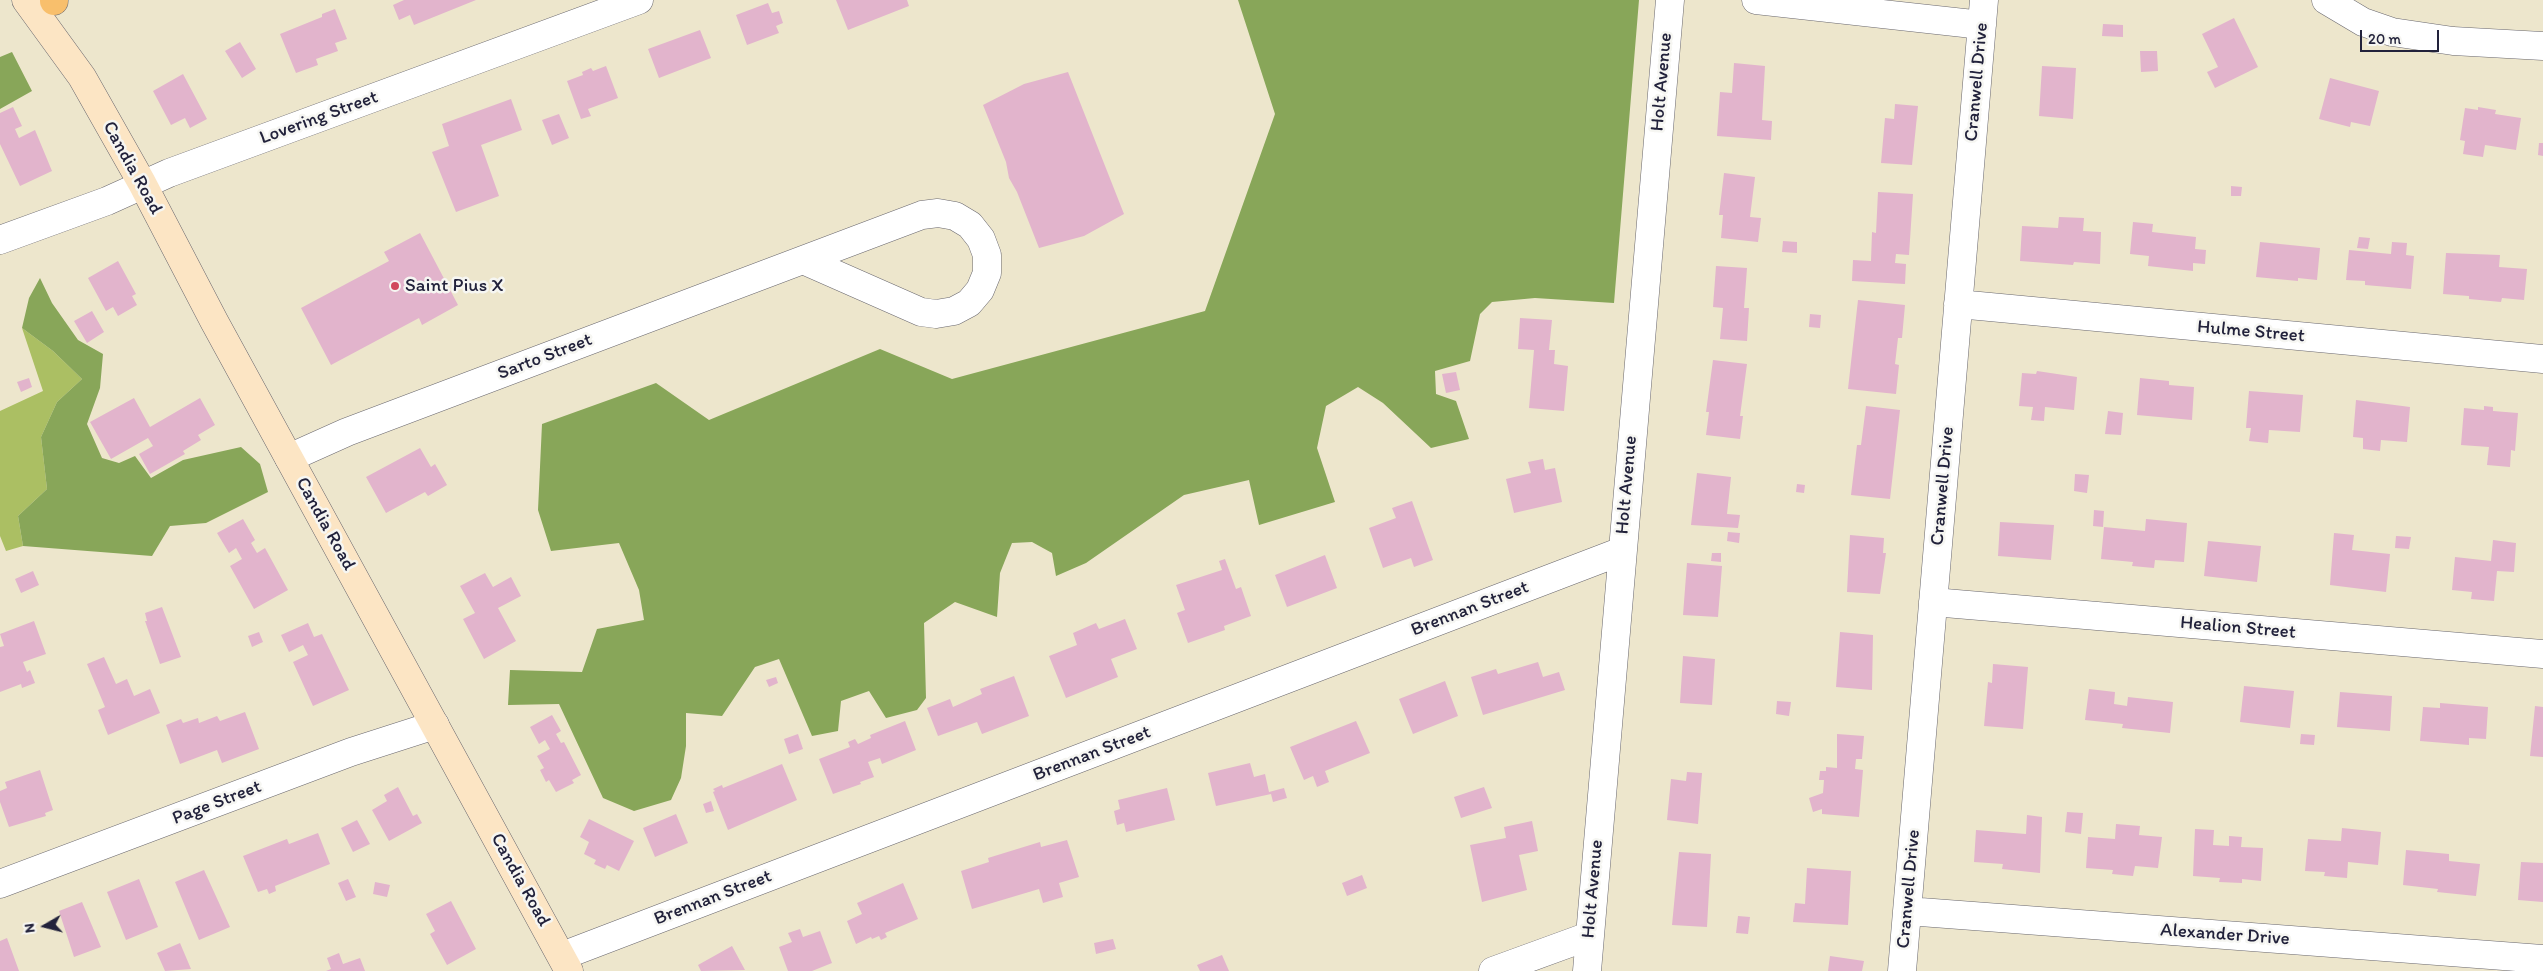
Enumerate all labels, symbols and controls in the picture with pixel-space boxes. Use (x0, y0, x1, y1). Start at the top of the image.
scale bar (2363, 20, 2442, 52)
street label: Cranwell Drive (1960, 22, 1994, 142)
text: 20 m (2368, 30, 2401, 48)
street label: Holt Avenue (1646, 32, 1678, 132)
street label: Lovering Street (257, 86, 381, 150)
street label: Candia Road (97, 117, 167, 219)
place label: Saint Pius X (405, 275, 504, 297)
marker: Saint Pius X (389, 280, 401, 292)
street label: Hulme Street (2196, 316, 2306, 348)
street label: Sarto Street (495, 329, 595, 385)
street label: Cranwell Drive (1926, 426, 1960, 546)
street label: Holt Avenue (1611, 435, 1643, 535)
street label: Candia Road (290, 473, 360, 575)
street label: Brennan Street (1408, 576, 1532, 642)
street label: Healion Street (2179, 612, 2297, 644)
street label: Brennan Street (1030, 721, 1154, 787)
street label: Page Street (169, 776, 265, 830)
street label: Candia Road (485, 829, 555, 931)
street label: Cranwell Drive (1892, 829, 1926, 949)
street label: Holt Avenue (1577, 839, 1609, 939)
street label: Brennan Street (651, 865, 775, 931)
north arrow (20, 901, 70, 951)
street label: Alexander Drive (2160, 919, 2290, 951)
text: N (21, 922, 39, 934)

